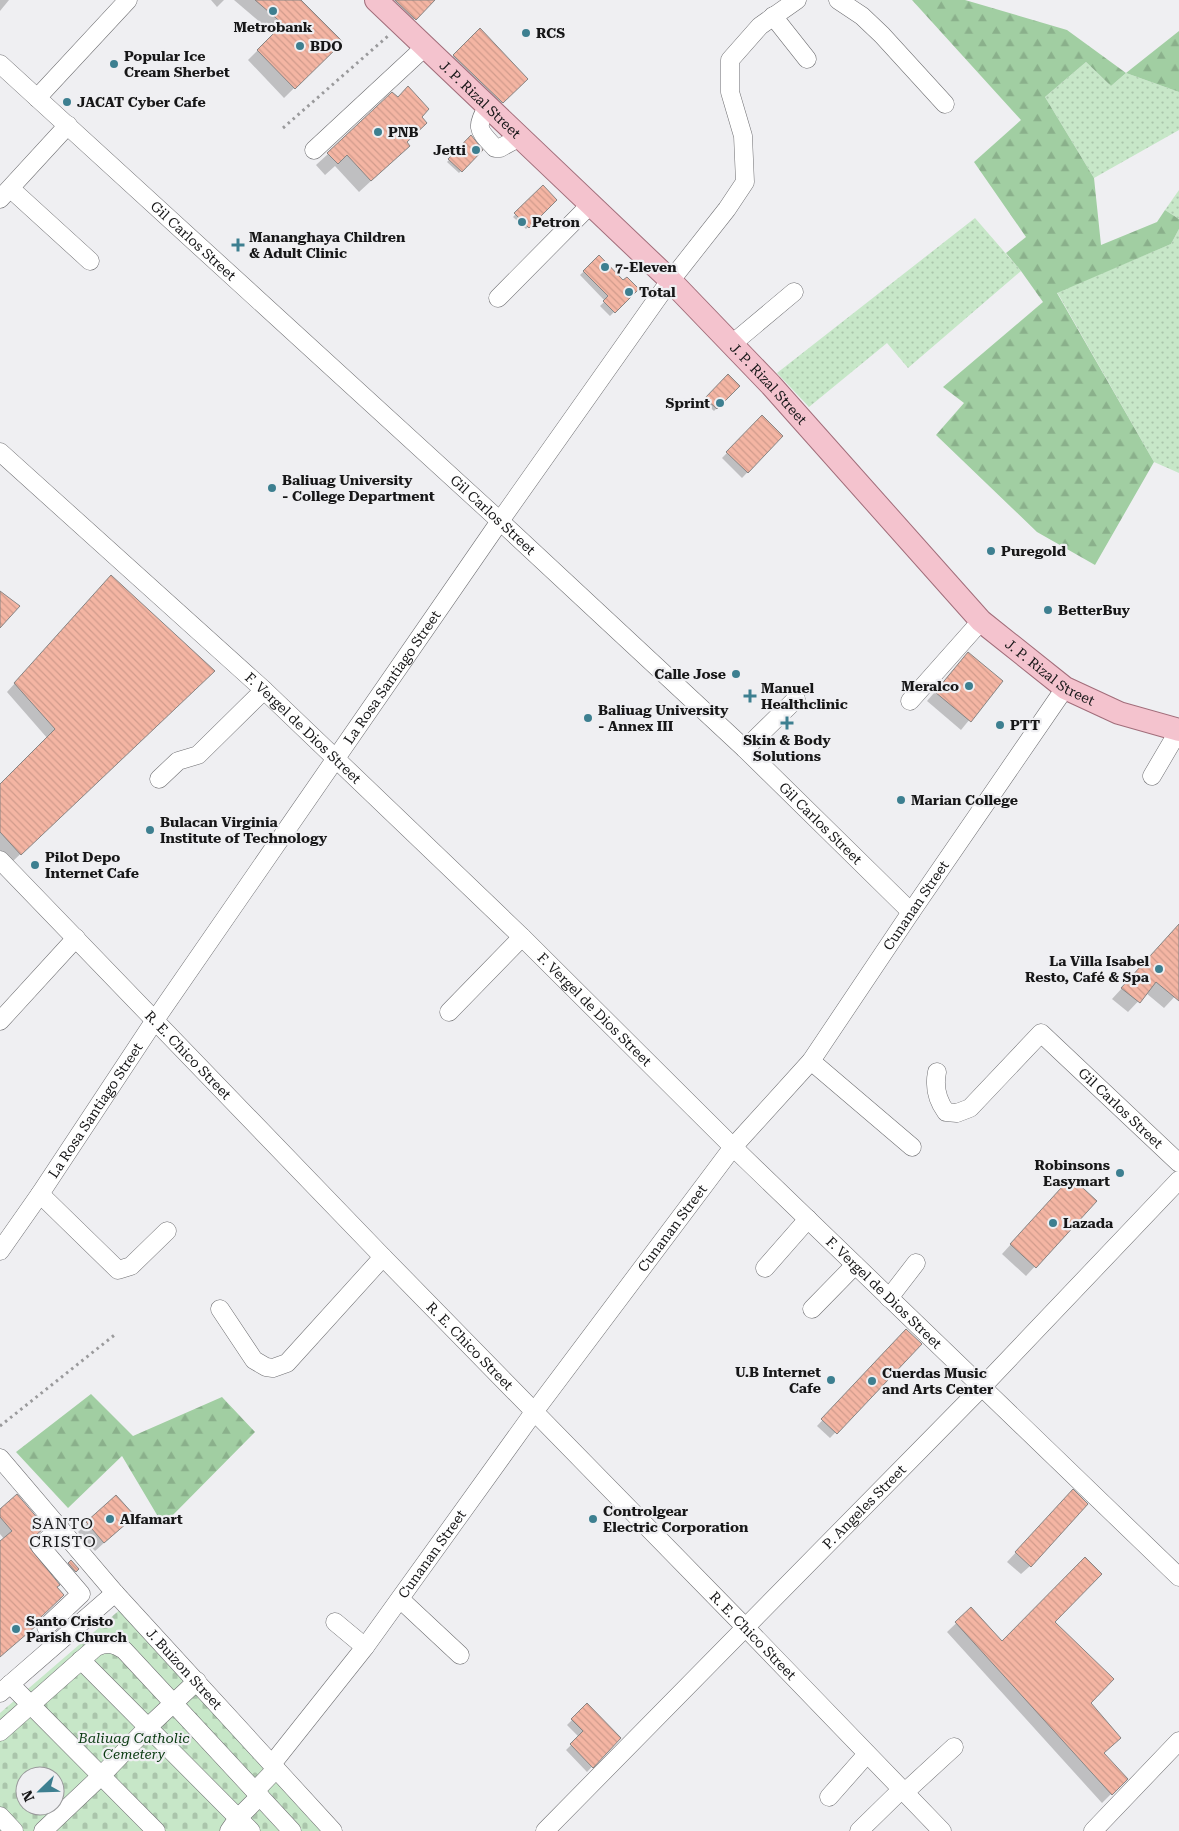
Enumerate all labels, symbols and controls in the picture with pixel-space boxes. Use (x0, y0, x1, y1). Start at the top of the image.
marker: Metrobank (267, 5, 279, 17)
place label: Metrobank (233, 19, 313, 35)
place label: RCS (536, 25, 565, 41)
marker: RCS (520, 27, 532, 39)
place label: BDO (310, 38, 343, 54)
marker: BDO (294, 40, 306, 52)
place label: Popular Ice Cream Sherbet (124, 48, 230, 80)
street label: J. P. Rizal Street (437, 57, 524, 142)
marker: Popular Ice Cream Sherbet (108, 58, 120, 70)
place label: JACAT Cyber Cafe (77, 94, 206, 110)
marker: JACAT Cyber Cafe (61, 96, 73, 108)
place label: PNB (388, 124, 418, 140)
marker: PNB (372, 126, 384, 138)
place label: Jetti (433, 142, 466, 158)
marker: Jetti (470, 144, 482, 156)
street label: Gil Carlos Street (147, 198, 239, 284)
place label: Petron (532, 214, 581, 230)
marker: Petron (516, 216, 528, 228)
place label: Mananghaya Children & Adult Clinic (249, 229, 406, 261)
marker: Mananghaya Children & Adult Clinic (231, 238, 245, 252)
place label: 7-Eleven (615, 259, 677, 275)
marker: 7-Eleven (599, 261, 611, 273)
place label: Total (639, 284, 676, 300)
marker: Total (623, 286, 635, 298)
street label: J. P. Rizal Street (727, 339, 810, 428)
place label: Sprint (666, 395, 710, 411)
marker: Sprint (714, 397, 726, 409)
place label: Baliuag University - College Department (282, 472, 435, 504)
street label: Gil Carlos Street (447, 472, 539, 558)
marker: Baliuag University - College Department (266, 482, 278, 494)
place label: Puregold (1001, 543, 1067, 559)
marker: Puregold (985, 545, 997, 557)
place label: BetterBuy (1058, 602, 1131, 618)
marker: BetterBuy (1042, 604, 1054, 616)
street label: La Rosa Santiago Street (340, 607, 444, 747)
street label: J. P. Rizal Street (1002, 636, 1097, 709)
place label: Calle Jose (654, 666, 726, 682)
marker: Calle Jose (730, 668, 742, 680)
street label: F. Vergel de Dios Street (242, 669, 365, 787)
place label: Meralco (901, 678, 959, 694)
place label: Manuel Healthclinic (761, 680, 848, 712)
marker: Meralco (963, 680, 975, 692)
marker: Manuel Healthclinic (743, 689, 757, 703)
place label: Baliuag University - Annex III (598, 702, 729, 734)
marker: Baliuag University - Annex III (582, 712, 594, 724)
marker: Skin & Body Solutions (780, 716, 794, 730)
place label: PTT (1010, 717, 1040, 733)
marker: PTT (994, 719, 1006, 731)
place label: Skin & Body Solutions (743, 732, 831, 764)
street label: Gil Carlos Street (776, 779, 865, 867)
place label: Marian College (911, 792, 1018, 808)
marker: Marian College (895, 794, 907, 806)
place label: Bulacan Virginia Institute of Technology (160, 814, 328, 846)
marker: Bulacan Virginia Institute of Technology (144, 824, 156, 836)
place label: Pilot Depo Internet Cafe (45, 849, 139, 881)
street label: Cunanan Street (880, 858, 952, 953)
marker: Pilot Depo Internet Cafe (29, 859, 41, 871)
street label: F. Vergel de Dios Street (534, 949, 655, 1069)
place label: La Villa Isabel Resto, Café & Spa (1025, 953, 1150, 985)
marker: La Villa Isabel Resto, Café & Spa (1153, 963, 1165, 975)
street label: R. E. Chico Street (142, 1007, 234, 1103)
street label: La Rosa Santiago Street (45, 1040, 146, 1181)
street label: Gil Carlos Street (1075, 1065, 1166, 1152)
place label: Robinsons Easymart (1035, 1157, 1110, 1189)
marker: Robinsons Easymart (1114, 1167, 1126, 1179)
street label: Cunanan Street (634, 1181, 710, 1275)
place label: Lazada (1063, 1215, 1114, 1231)
marker: Lazada (1047, 1217, 1059, 1229)
street label: F. Vergel de Dios Street (823, 1233, 945, 1352)
street label: R. E. Chico Street (423, 1299, 517, 1393)
place label: U.B Internet Cafe (735, 1364, 821, 1396)
place label: Cuerdas Music and Arts Center (882, 1365, 994, 1397)
marker: U.B Internet Cafe (825, 1374, 837, 1386)
marker: Cuerdas Music and Arts Center (866, 1375, 878, 1387)
street label: P. Angeles Street (819, 1461, 909, 1552)
place label: Controlgear Electric Corporation (603, 1503, 749, 1535)
street label: Cunanan Street (395, 1507, 469, 1601)
place label: Alfamart (120, 1511, 183, 1527)
marker: Alfamart (104, 1513, 116, 1525)
marker: Controlgear Electric Corporation (587, 1513, 599, 1525)
district label: SANTO CRISTO (29, 1514, 97, 1551)
street label: R. E. Chico Street (707, 1588, 799, 1683)
place label: Santo Cristo Parish Church (26, 1613, 128, 1645)
marker: Santo Cristo Parish Church (10, 1623, 22, 1635)
street label: J. Buizon Street (143, 1625, 225, 1713)
park label: Baliuag Catholic Cemetery (77, 1730, 190, 1762)
north arrow (15, 1766, 65, 1816)
text: N (18, 1788, 38, 1804)

